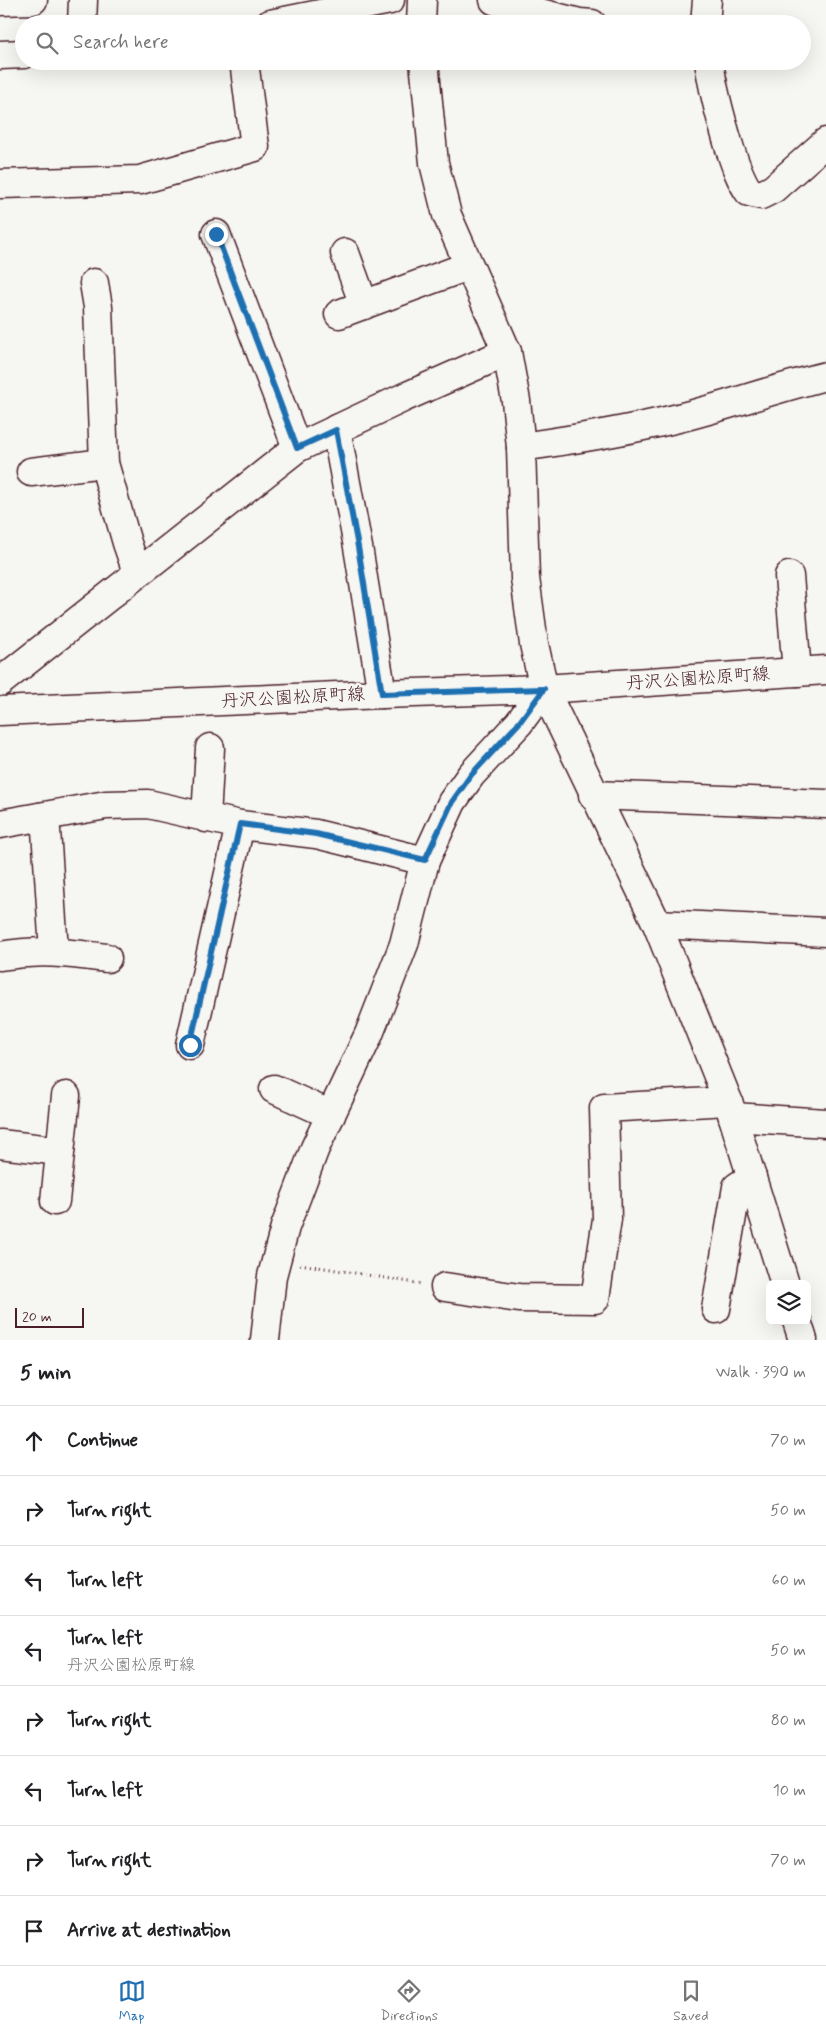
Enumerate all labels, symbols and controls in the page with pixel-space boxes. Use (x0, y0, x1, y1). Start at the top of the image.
search box (15, 15, 811, 70)
icon: search (33, 29, 61, 57)
text: Search here (73, 30, 169, 55)
route end (205, 223, 228, 246)
street label: 丹沢公園松原町線 (625, 662, 771, 696)
street label: 丹沢公園松原町線 (220, 682, 366, 714)
route start (179, 1034, 202, 1057)
map controls (766, 1280, 811, 1325)
button: layers (766, 1280, 811, 1325)
scale bar (15, 1305, 84, 1328)
text: 20 m (22, 1308, 52, 1326)
text: 5 min (20, 1359, 72, 1387)
text: Walk · 390 m (716, 1362, 806, 1383)
icon: ahead (20, 1427, 48, 1455)
text: Continue (67, 1428, 138, 1453)
text: 70 m (770, 1430, 806, 1451)
icon: right (20, 1497, 48, 1525)
text: Turn right (67, 1498, 151, 1523)
text: 50 m (770, 1500, 806, 1521)
icon: left (20, 1567, 48, 1595)
text: Turn left (67, 1568, 143, 1593)
text: 60 m (772, 1570, 806, 1591)
text: Turn left (67, 1626, 143, 1651)
icon: left (20, 1637, 48, 1665)
text: 50 m (770, 1640, 806, 1661)
text: 丹沢公園松原町線 (67, 1655, 195, 1676)
icon: right (20, 1707, 48, 1735)
text: Turn right (67, 1708, 151, 1733)
text: 80 m (771, 1710, 806, 1731)
icon: left (20, 1777, 48, 1805)
text: Turn left (67, 1778, 143, 1803)
text: 10 m (773, 1780, 806, 1801)
icon: right (20, 1847, 48, 1875)
text: Turn right (67, 1848, 151, 1873)
text: 70 m (770, 1850, 806, 1871)
icon: arrive (20, 1917, 48, 1945)
text: Arrive at destination (67, 1918, 231, 1943)
tab: Map (118, 1977, 146, 2025)
tab: Directions (381, 1977, 438, 2025)
tab: Saved (673, 1977, 708, 2025)

